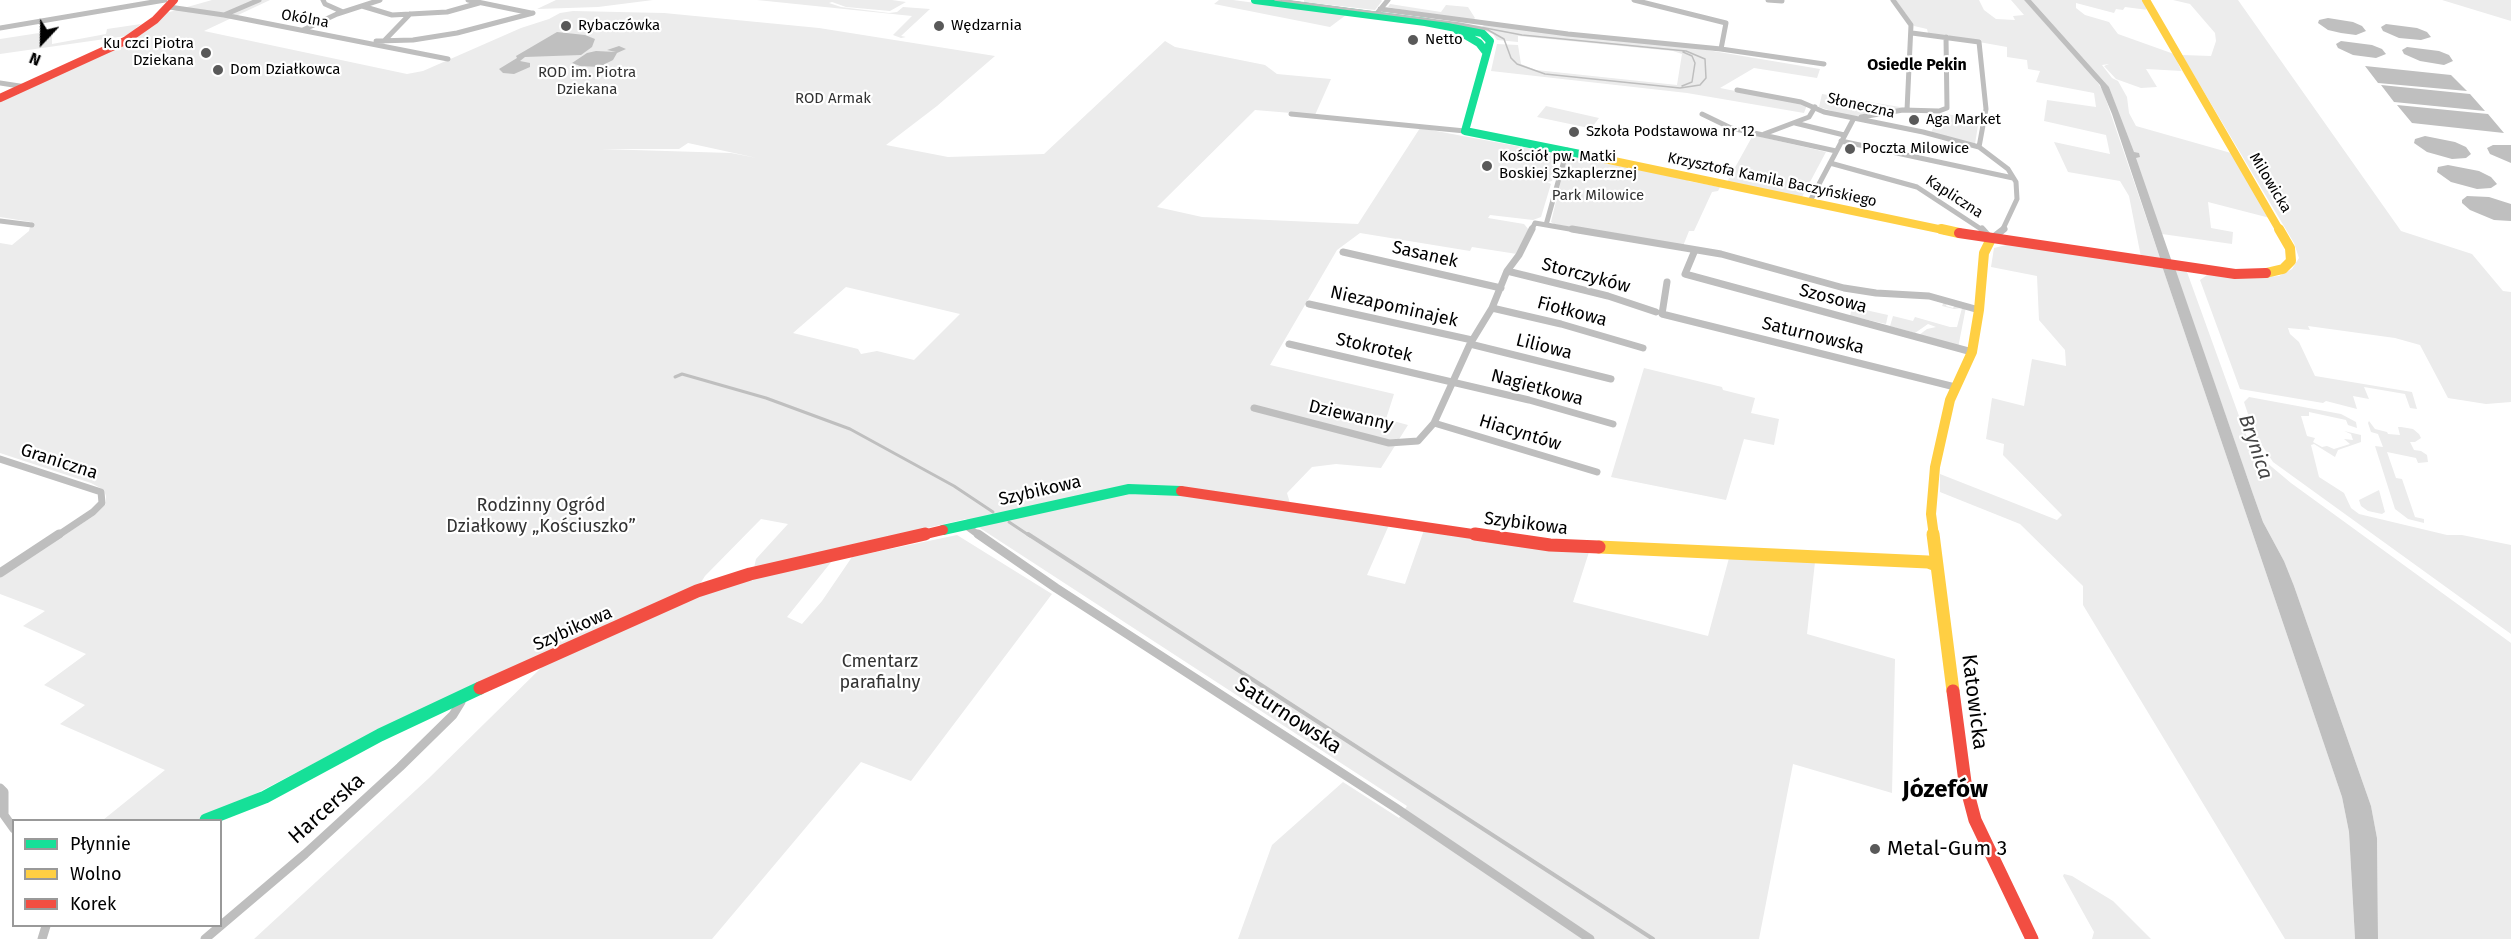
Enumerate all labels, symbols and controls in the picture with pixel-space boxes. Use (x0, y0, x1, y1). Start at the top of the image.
street label: Okólna (280, 6, 330, 32)
north arrow (12, 12, 72, 72)
place label: Rybaczówka (578, 17, 660, 35)
place label: Wędzarnia (951, 17, 1022, 35)
marker: Rybaczówka (559, 19, 573, 33)
marker: Wędzarnia (932, 19, 946, 33)
place label: Netto (1425, 31, 1463, 49)
marker: Netto (1406, 33, 1420, 47)
place label: Ku czci Piotra Dziekana (103, 35, 194, 70)
marker: Ku czci Piotra Dziekana (199, 46, 213, 60)
text: N (27, 48, 44, 70)
district label: Osiedle Pekin (1867, 56, 1967, 76)
place label: Dom Działkowca (230, 61, 340, 79)
marker: Dom Działkowca (211, 63, 225, 77)
park label: ROD im. Piotra Dziekana (538, 64, 636, 99)
street label: Słoneczna (1825, 89, 1897, 123)
park label: ROD Armak (795, 90, 871, 108)
place label: Aga Market (1926, 111, 2001, 129)
marker: Aga Market (1907, 113, 1921, 127)
place label: Szkoła Podstawowa nr 12 (1586, 123, 1755, 141)
marker: Szkoła Podstawowa nr 12 (1567, 125, 1581, 139)
place label: Poczta Milowice (1862, 140, 1969, 158)
marker: Poczta Milowice (1843, 142, 1857, 156)
place label: Kościół pw. Matki Boskiej Szkaplerznej (1499, 148, 1637, 183)
street label: Krzysztofa Kamila Baczyńskiego (1666, 149, 1878, 211)
street label: Milowicka (2245, 150, 2295, 216)
marker: Kościół pw. Matki Boskiej Szkaplerznej (1480, 159, 1494, 173)
street label: Kapliczna (1922, 172, 1986, 222)
park label: Park Milowice (1552, 187, 1644, 205)
street label: Sasanek (1390, 237, 1460, 273)
street label: Storczyków (1539, 254, 1633, 298)
street label: Szosowa (1797, 280, 1869, 318)
street label: Niezapominajek (1328, 282, 1460, 332)
street label: Fiołkowa (1535, 292, 1609, 332)
street label: Saturnowska (1760, 313, 1866, 359)
street label: Stokrotek (1334, 329, 1414, 367)
street label: Liliowa (1514, 330, 1574, 364)
street label: Nagietkowa (1488, 365, 1586, 411)
street label: Dziewanny (1306, 396, 1396, 436)
street label: Hiacyntów (1476, 410, 1564, 456)
water label: Brynica (2233, 411, 2277, 483)
street label: Graniczna (18, 439, 100, 485)
street label: Szybikowa (997, 471, 1083, 511)
park label: Rodzinny Ogród Działkowy „Kościuszko” (446, 495, 636, 538)
street label: Szybikowa (1483, 508, 1569, 540)
street label: Szybikowa (530, 602, 616, 656)
park label: Cmentarz parafialny (840, 651, 920, 694)
street label: Katowicka (1956, 653, 1992, 751)
street label: Saturnowska (1230, 672, 1346, 760)
street label: Harcerska (284, 768, 370, 850)
district label: Józefów (1902, 776, 1988, 804)
legend (12, 819, 222, 927)
text: Płynnie (70, 833, 131, 855)
place label: Metal-Gum 3 (1887, 836, 2007, 862)
marker: Metal-Gum 3 (1868, 842, 1882, 856)
text: Wolno (70, 863, 122, 885)
text: Korek (70, 893, 116, 915)

